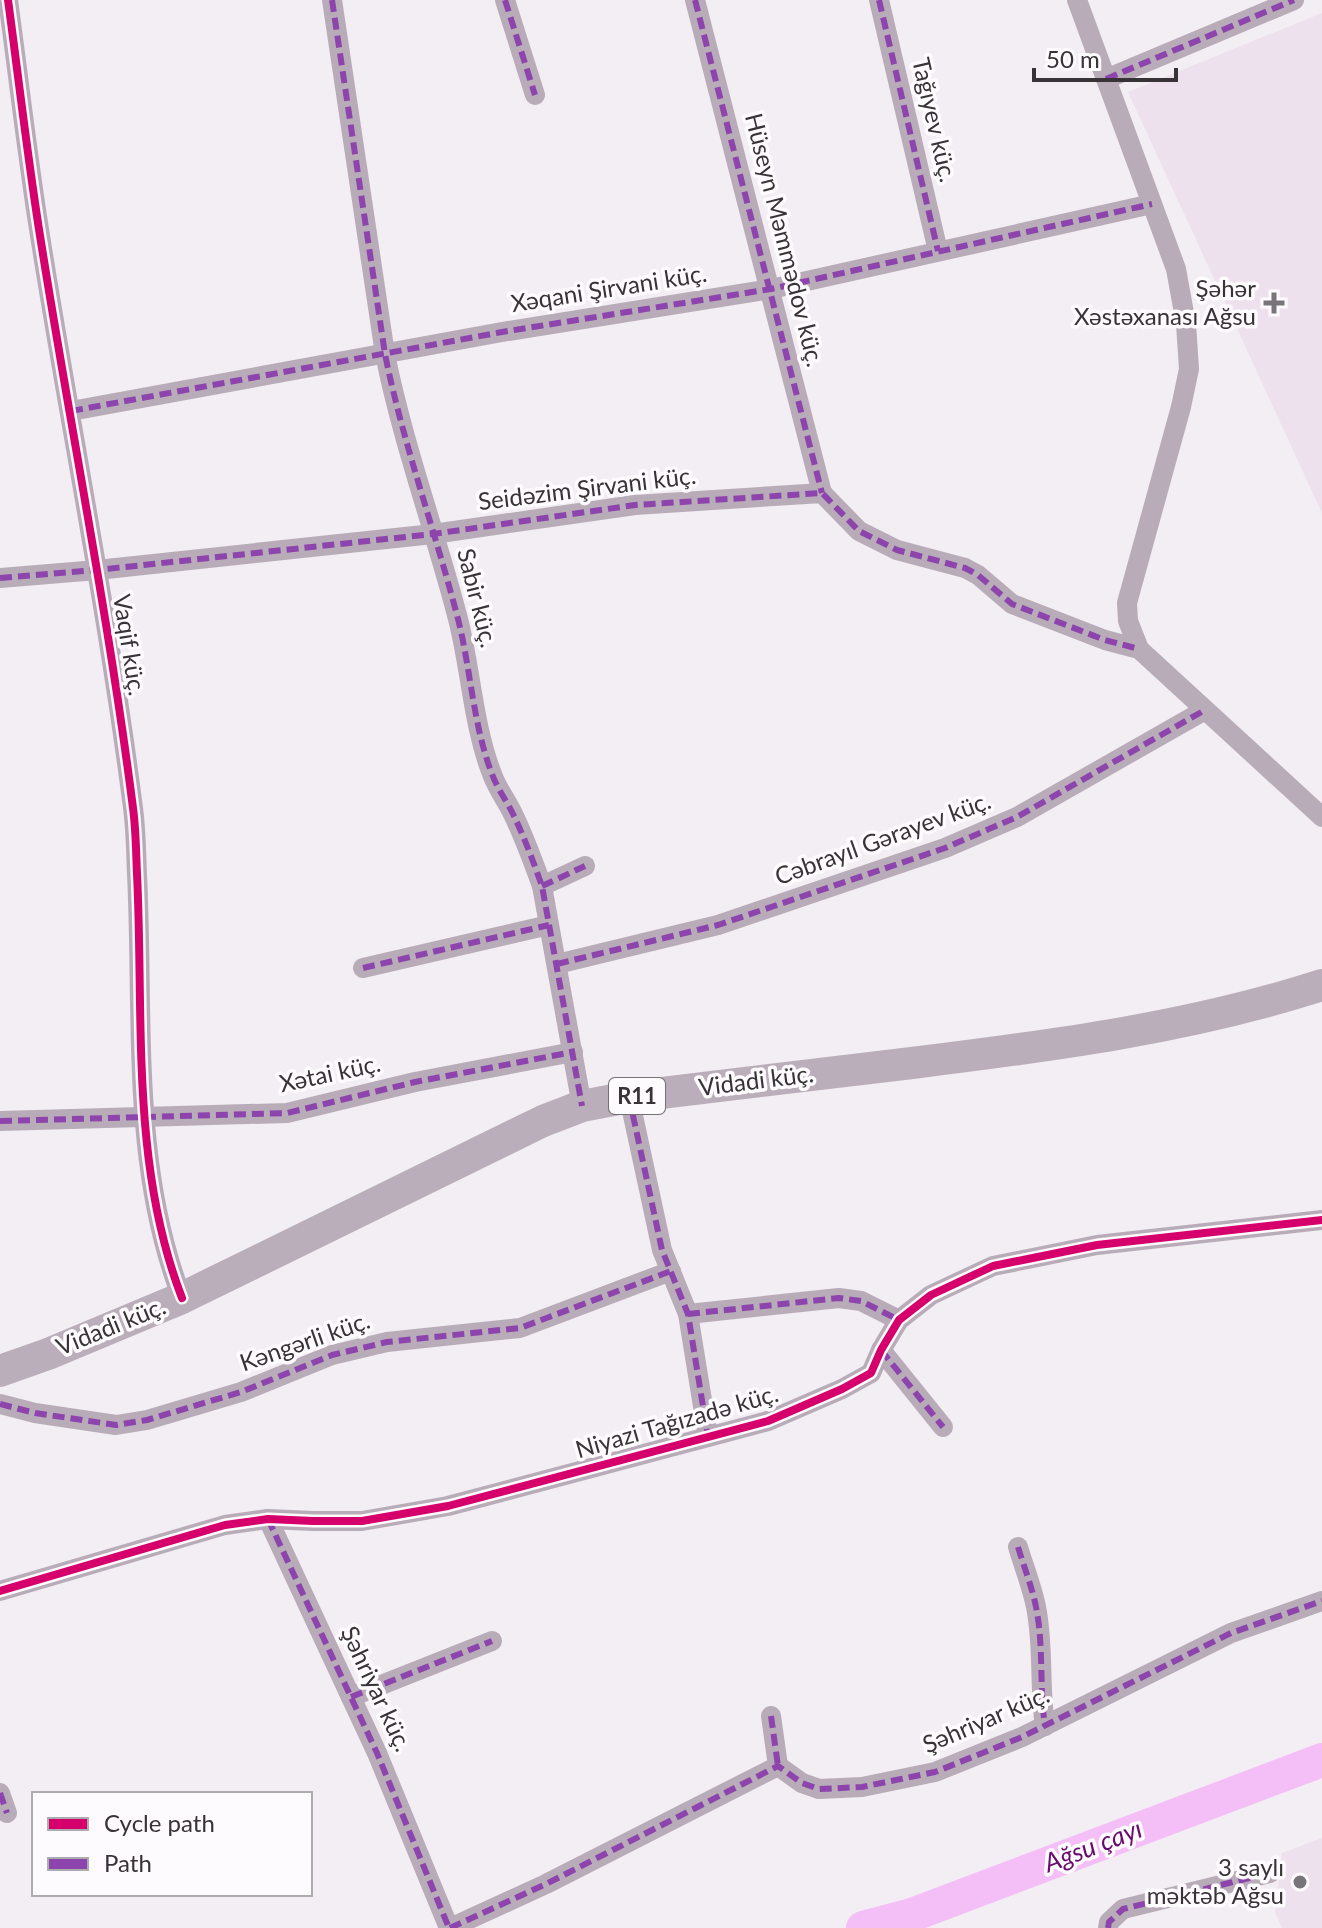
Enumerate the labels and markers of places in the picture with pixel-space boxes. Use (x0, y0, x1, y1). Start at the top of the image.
place label: Şəhər Xəstəxanası Ağsu (1074, 273, 1256, 330)
marker: Şəhər Xəstəxanası Ağsu (1263, 292, 1285, 314)
place label: 3 saylı məktəb Ağsu (1147, 1852, 1284, 1909)
marker: 3 saylı məktəb Ağsu (1291, 1873, 1309, 1891)

